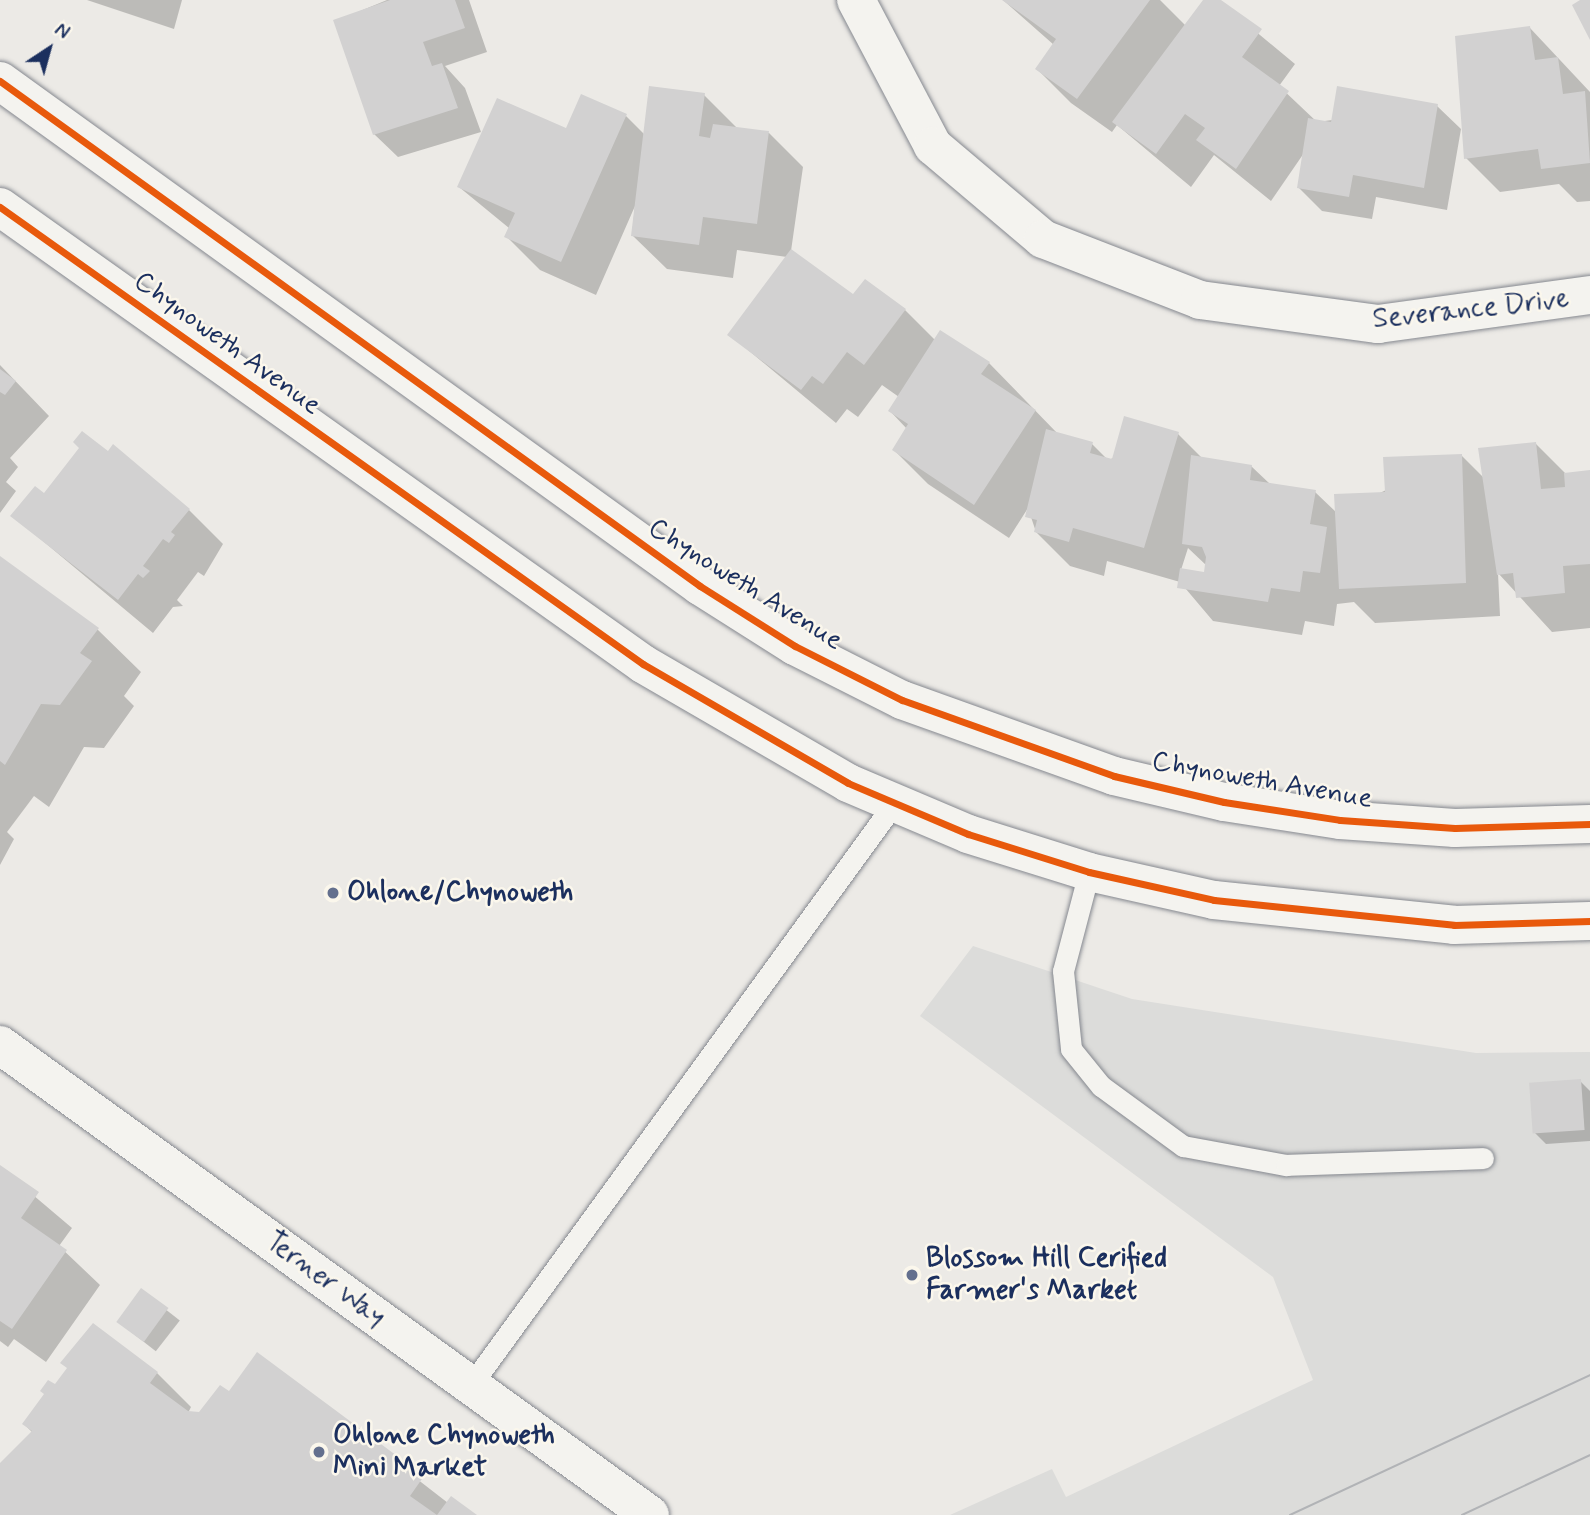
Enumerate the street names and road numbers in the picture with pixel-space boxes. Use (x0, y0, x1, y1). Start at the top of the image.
street label: Chynoweth Avenue (127, 265, 327, 423)
street label: Severance Drive (1373, 283, 1569, 337)
street label: Chynoweth Avenue (641, 512, 849, 658)
street label: Chynoweth Avenue (1149, 745, 1375, 817)
street label: Terner Way (257, 1224, 393, 1336)

